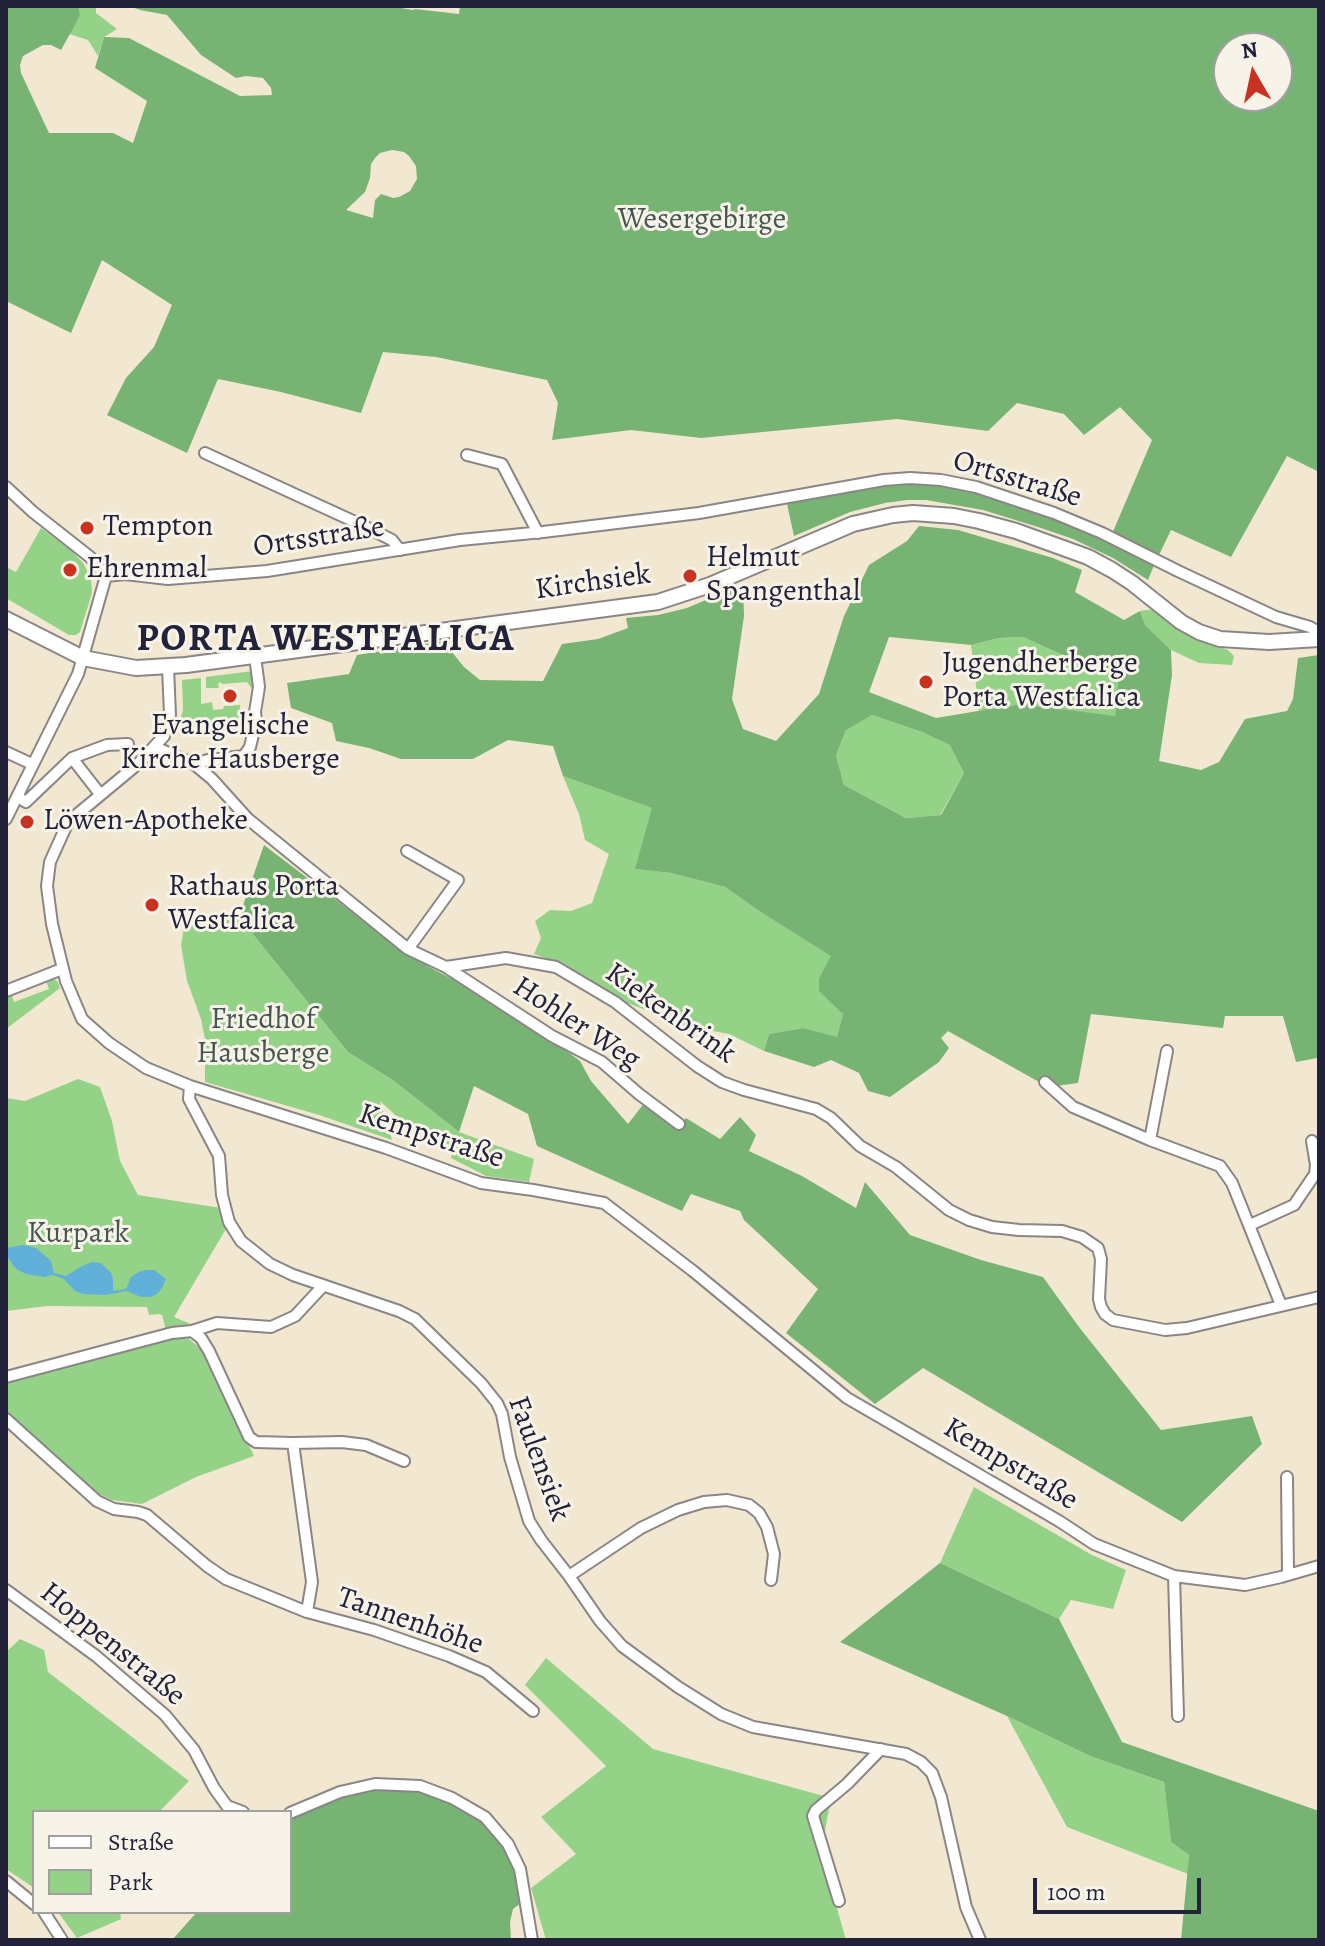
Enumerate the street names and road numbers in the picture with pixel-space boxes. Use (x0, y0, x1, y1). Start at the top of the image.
street label: Ortsstraße (948, 443, 1086, 517)
street label: Ortsstraße (251, 510, 387, 566)
street label: Kirchsiek (533, 557, 653, 609)
street label: Kiekenbrink (598, 956, 742, 1072)
street label: Hohler Weg (505, 969, 647, 1079)
street label: Kempstraße (354, 1097, 508, 1177)
street label: Faulensiek (499, 1392, 577, 1526)
street label: Kempstraße (936, 1411, 1084, 1519)
street label: Hoppenstraße (32, 1575, 192, 1715)
street label: Tannenhöhe (332, 1580, 488, 1664)

